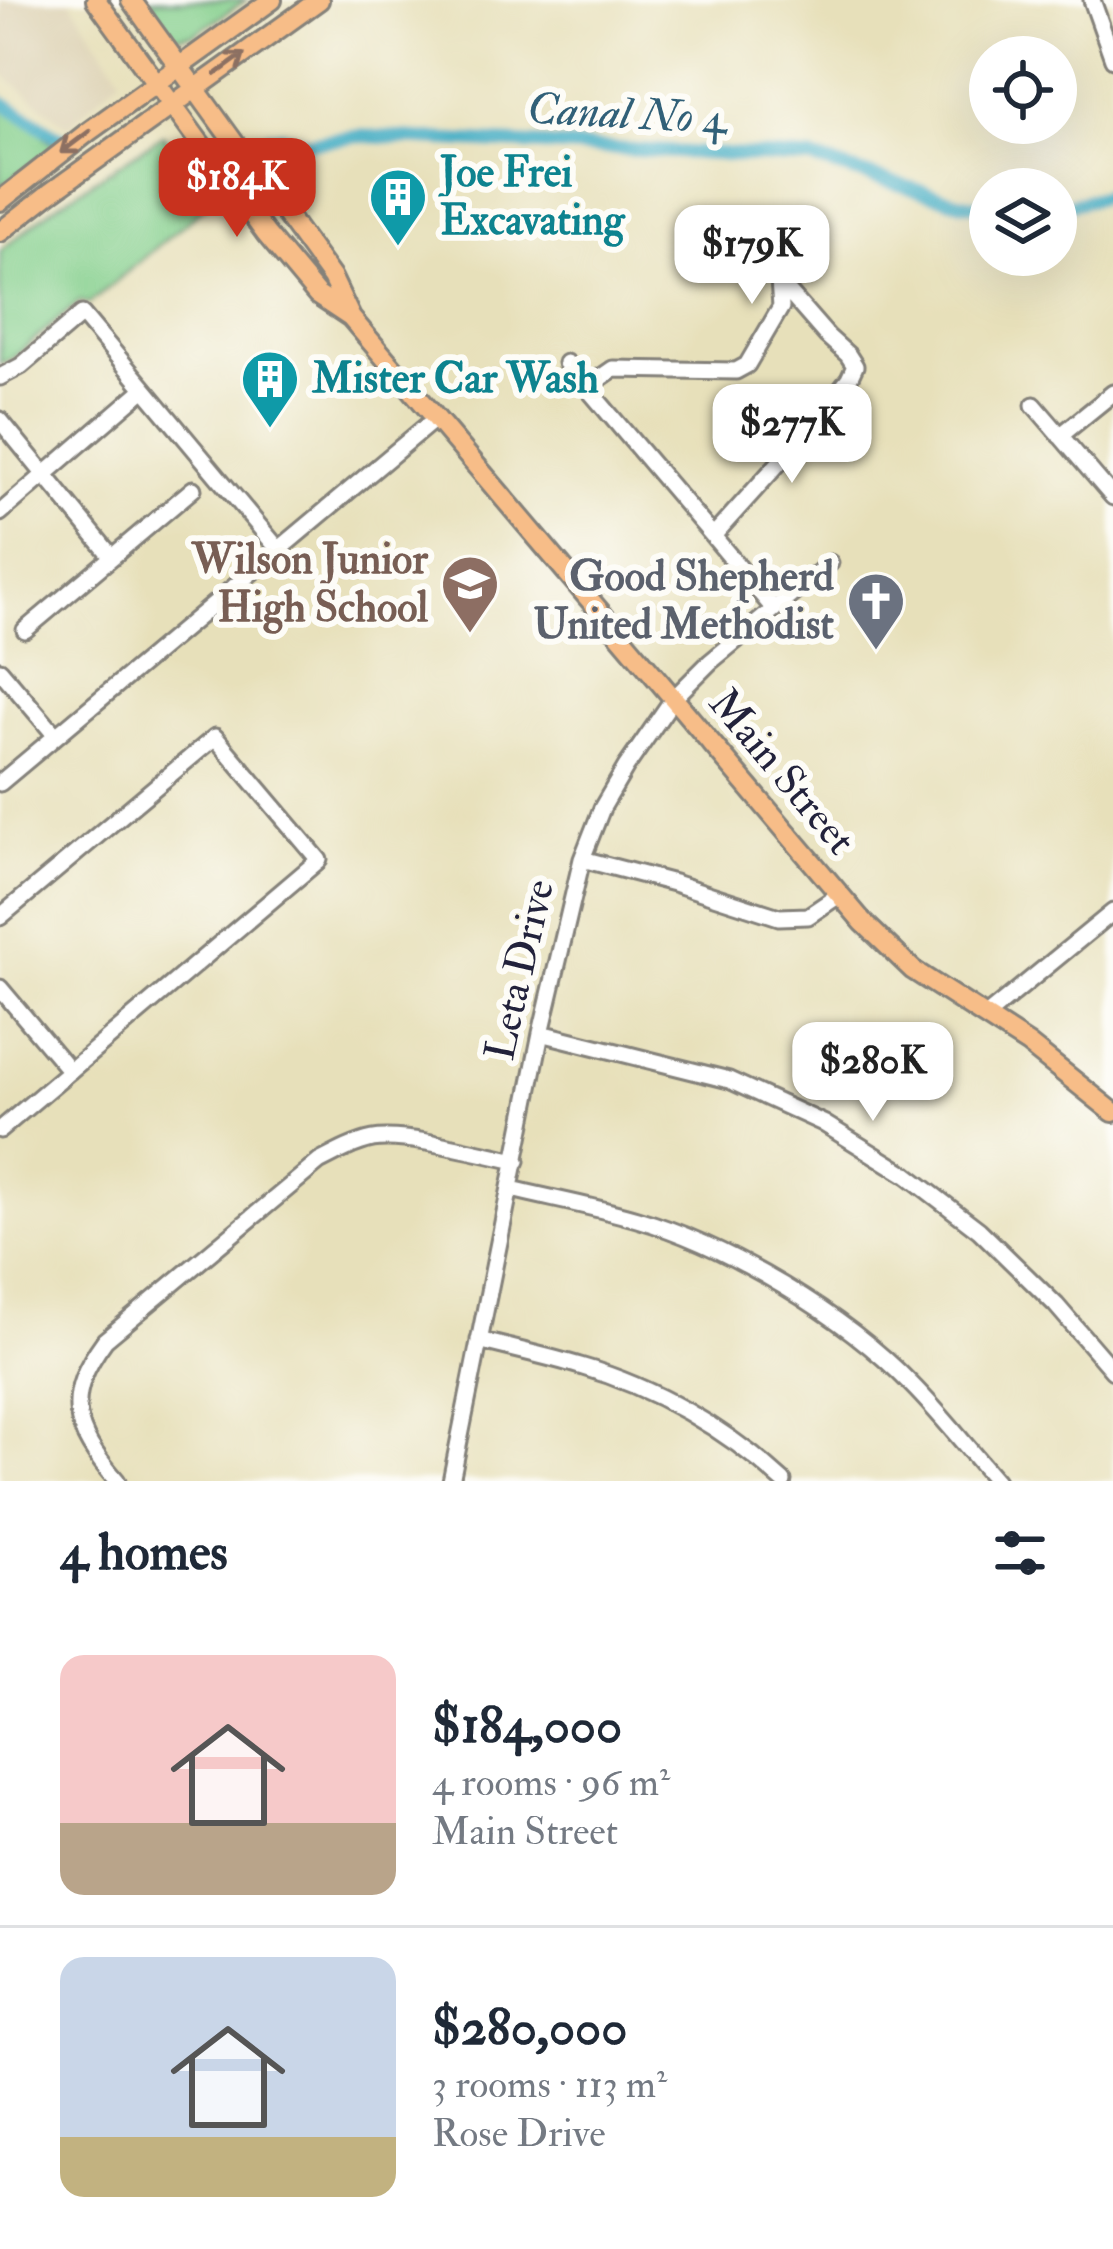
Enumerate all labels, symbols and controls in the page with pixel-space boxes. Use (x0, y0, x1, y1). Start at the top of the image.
map controls (969, 36, 1077, 276)
button: locate (969, 36, 1077, 144)
one-way arrow (213, 52, 246, 78)
water label: Canal No 4 (526, 81, 730, 147)
one-way arrow (60, 129, 92, 155)
pin: $184K (153, 138, 321, 240)
place label: Joe Frei Excavating (438, 147, 626, 247)
text: $184K (186, 152, 288, 201)
building icon: Joe Frei Excavating (367, 166, 429, 248)
button: layers (969, 168, 1077, 276)
pin: $179K (668, 205, 836, 307)
text: $179K (701, 219, 803, 268)
building icon: Mister Car Wash (239, 348, 301, 430)
place label: Mister Car Wash (311, 353, 599, 405)
pin: $277K (708, 384, 876, 486)
text: $277K (740, 398, 844, 447)
place label: Wilson Junior High School (191, 534, 429, 634)
place label: Good Shepherd United Methodist (533, 551, 834, 651)
school or university icon: Wilson Junior High School (439, 553, 501, 635)
church icon: Good Shepherd United Methodist (845, 570, 907, 652)
street label: Main Street (698, 678, 866, 866)
street label: Leta Drive (474, 875, 566, 1065)
pin: $280K (789, 1022, 957, 1124)
text: $280K (819, 1036, 927, 1085)
icon: filters (987, 1520, 1053, 1586)
text: 4 homes (60, 1521, 228, 1585)
text: $184,000 (432, 1694, 622, 1758)
icon: home (156, 1703, 300, 1847)
text: 4 rooms · 96 m² (432, 1758, 670, 1807)
text: Main Street (432, 1807, 618, 1856)
text: $280,000 (432, 1996, 627, 2060)
icon: home (156, 2005, 300, 2149)
text: 3 rooms · 113 m² (432, 2060, 667, 2109)
text: Rose Drive (432, 2109, 605, 2158)

